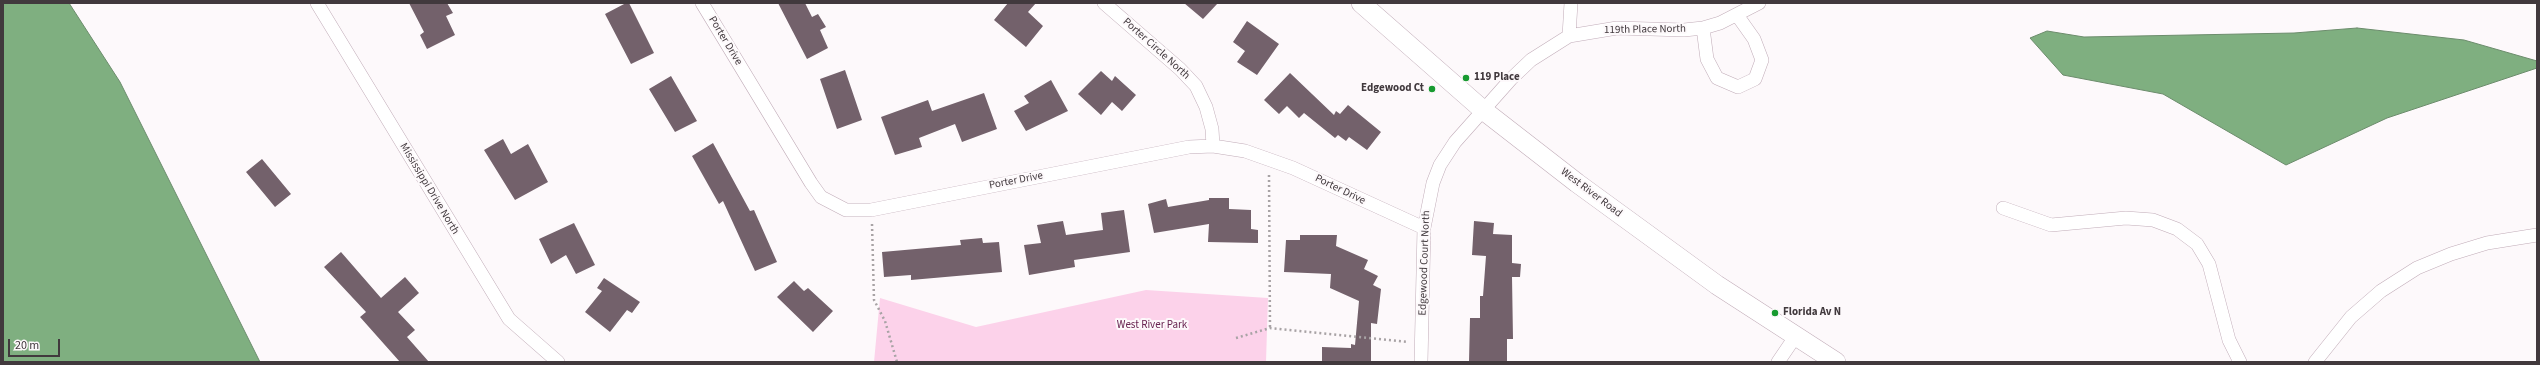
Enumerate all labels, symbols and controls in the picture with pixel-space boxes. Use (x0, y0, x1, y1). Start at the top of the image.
street label: Porter Drive (705, 14, 745, 68)
street label: Porter Circle North (1120, 15, 1192, 83)
street label: 119th Place North (1604, 23, 1686, 37)
place label: 119 Place (1474, 71, 1520, 85)
marker: 119 Place (1461, 73, 1471, 83)
place label: Edgewood Ct (1361, 82, 1424, 96)
marker: Edgewood Ct (1427, 84, 1437, 94)
street label: Mississippi Drive North (396, 141, 462, 237)
street label: West River Road (1558, 166, 1624, 220)
street label: Porter Drive (988, 169, 1044, 193)
street label: Porter Drive (1313, 172, 1367, 208)
street label: Edgewood Court North (1417, 210, 1433, 316)
place label: Florida Av N (1783, 306, 1841, 320)
marker: Florida Av N (1770, 308, 1780, 318)
park label: West River Park (1117, 319, 1187, 333)
scale bar (10, 331, 62, 357)
text: 20 m (15, 337, 39, 354)

